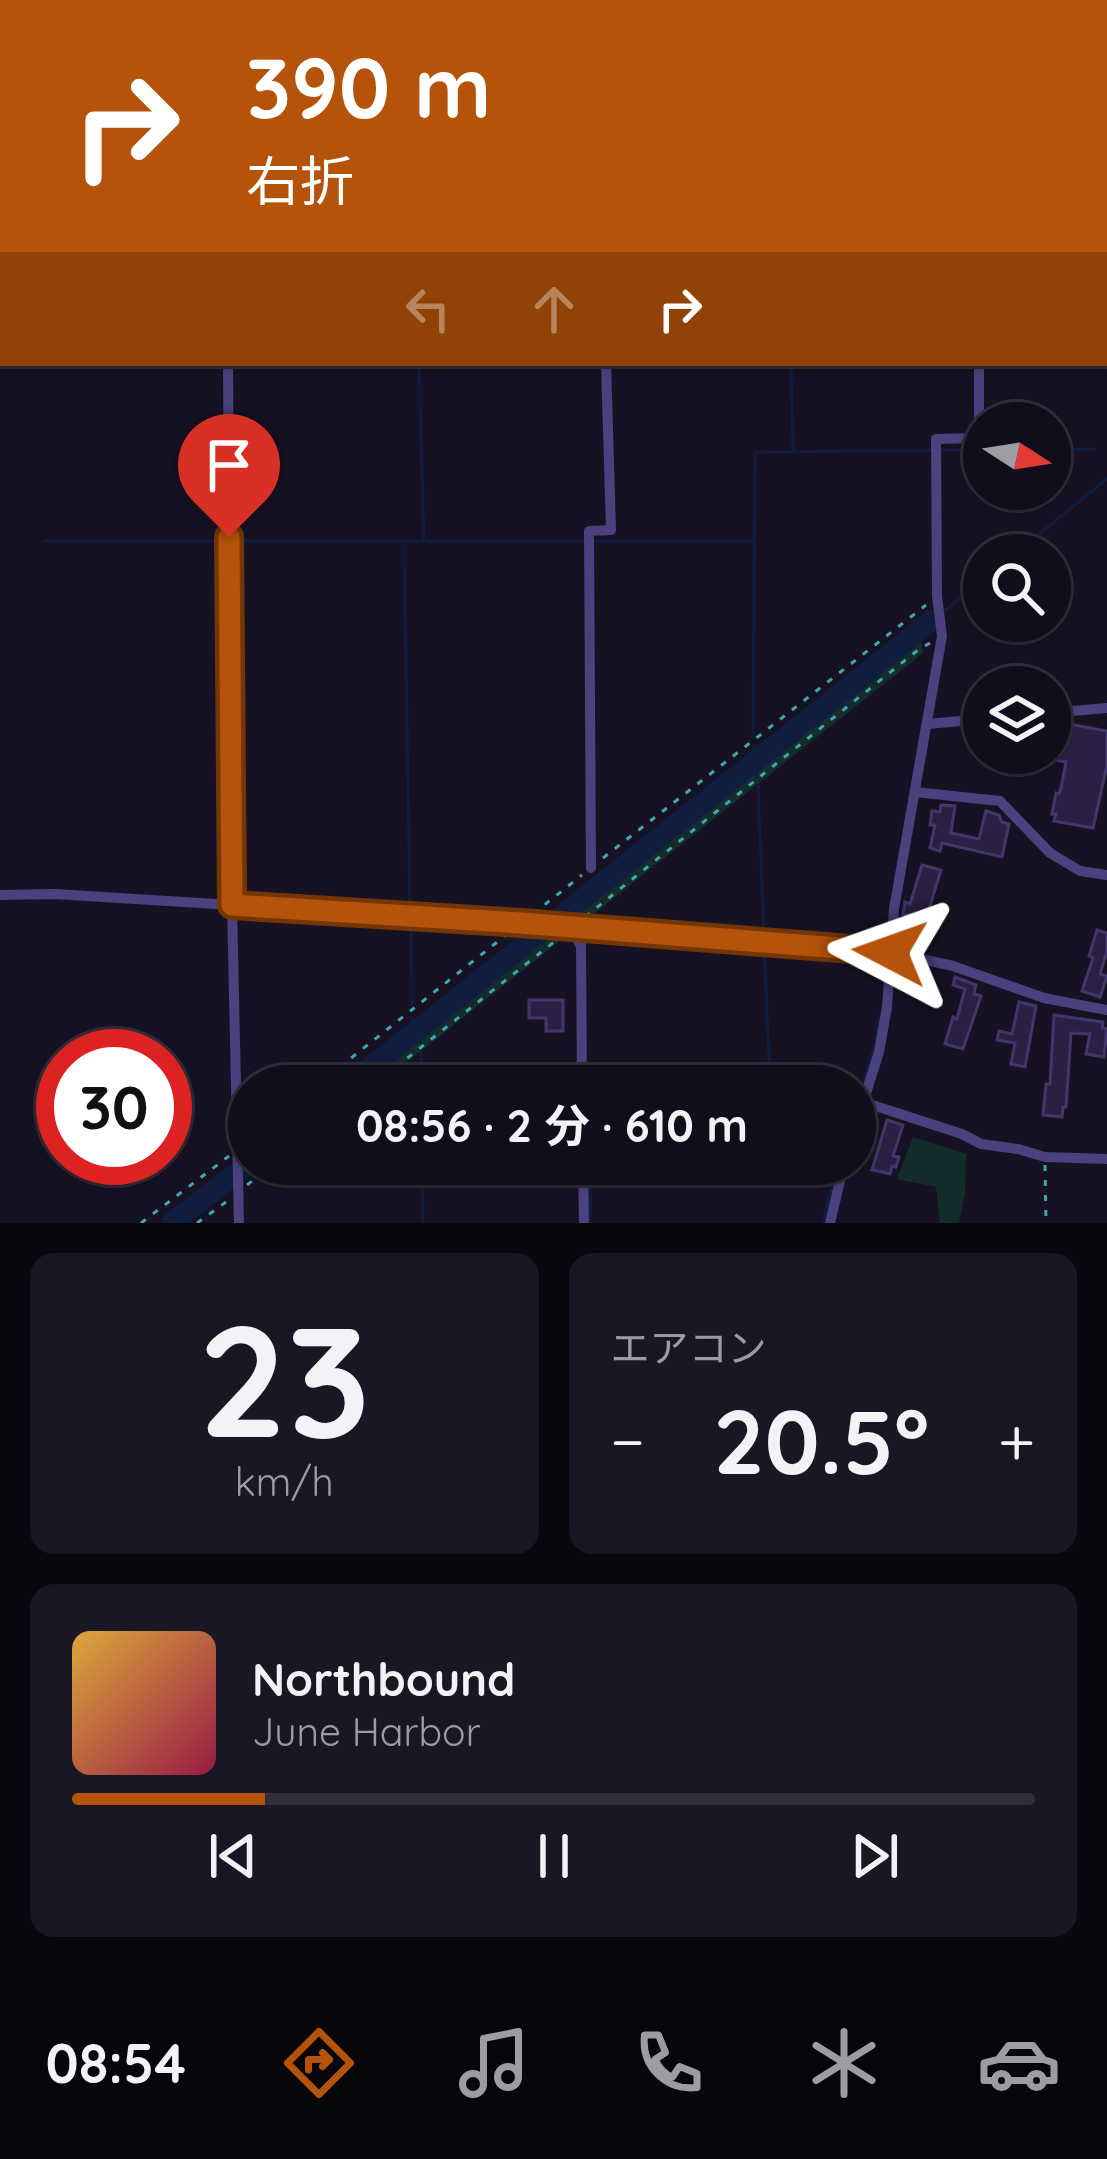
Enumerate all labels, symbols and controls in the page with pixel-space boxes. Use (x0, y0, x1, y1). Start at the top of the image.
text: 390 m (246, 34, 491, 139)
icon: right (48, 48, 204, 204)
text: 右折 (246, 147, 354, 215)
icon: left (395, 276, 461, 342)
icon: ahead (521, 276, 587, 342)
icon: right (647, 276, 713, 342)
north arrow (963, 402, 1071, 510)
map controls (963, 402, 1071, 774)
pin (178, 414, 280, 537)
icon: arrive (196, 432, 262, 498)
button: search (963, 534, 1071, 642)
button: layers (963, 666, 1071, 774)
position arrow (827, 889, 953, 1015)
speed limit sign: 30 (36, 1029, 192, 1185)
text: 08:56 · 2 分 · 610 m (356, 1097, 748, 1153)
text: 23 (198, 1281, 371, 1476)
text: エアコン (611, 1323, 767, 1372)
text: 20.5° (713, 1384, 929, 1497)
text: − (611, 1399, 645, 1482)
text: + (998, 1399, 1035, 1482)
text: km/h (235, 1457, 334, 1506)
text: Northbound (252, 1651, 515, 1707)
text: June Harbor (252, 1707, 481, 1756)
icon: previous (200, 1823, 266, 1889)
icon: pause (521, 1823, 587, 1889)
icon: next (842, 1823, 908, 1889)
icon: directions (277, 2021, 361, 2105)
icon: music (452, 2021, 536, 2105)
icon: phone (627, 2021, 711, 2105)
icon: climate (802, 2021, 886, 2105)
icon: car (977, 2021, 1061, 2105)
text: 08:54 (46, 2029, 186, 2097)

